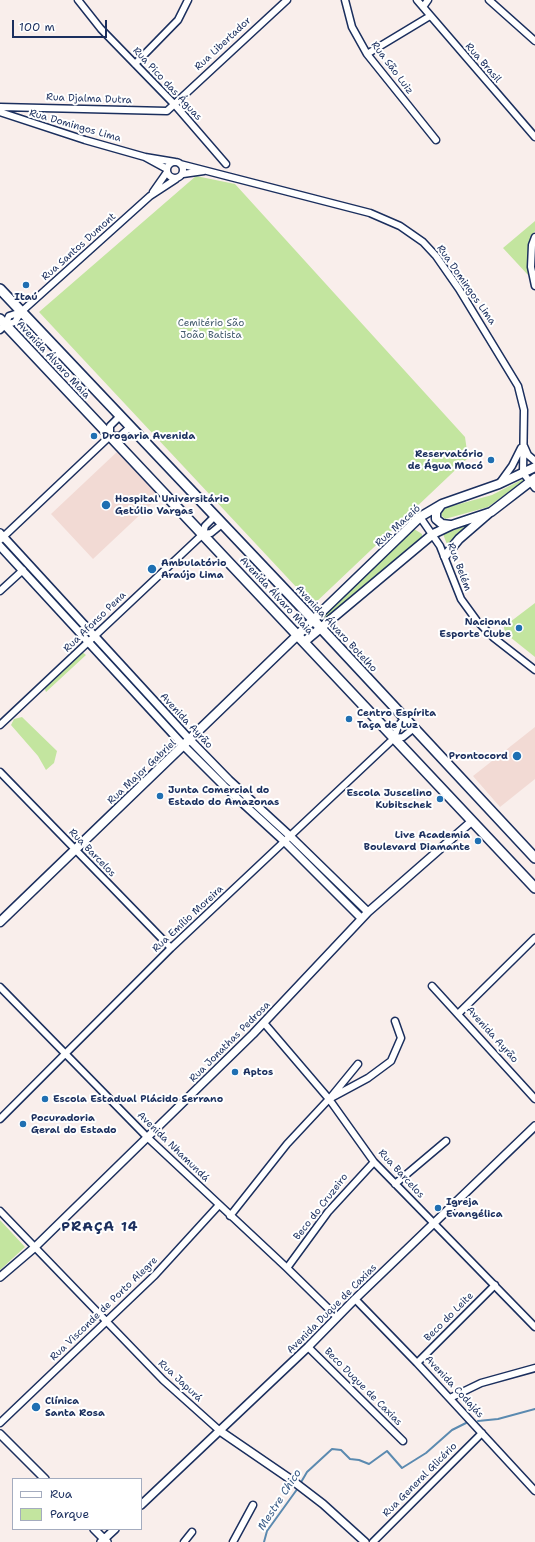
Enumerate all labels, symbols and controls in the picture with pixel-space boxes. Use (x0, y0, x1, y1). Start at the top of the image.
scale bar (14, 12, 109, 38)
street label: Rua Libertador (192, 15, 254, 73)
text: 100 m (19, 19, 55, 35)
street label: Rua São Luiz (368, 39, 416, 97)
street label: Rua Brasil (463, 41, 503, 85)
street label: Rua Pico das Águas (130, 45, 204, 123)
street label: Rua Djalma Dutra (46, 92, 132, 106)
street label: Rua Domingos Lima (28, 107, 122, 145)
street label: Rua Santos Dumont (40, 211, 118, 283)
street label: Rua Domingos Lima (434, 243, 498, 327)
marker: Itaú (21, 280, 31, 290)
place label: Itaú (14, 291, 38, 303)
park label: Cemitério São João Batista (178, 317, 244, 340)
street label: Avenida Álvaro Maia (14, 319, 92, 401)
place label: Drogaria Avenida (102, 430, 195, 442)
marker: Drogaria Avenida (89, 431, 99, 441)
place label: Reservatório de Água Mocó (408, 448, 483, 472)
marker: Reservatório de Água Mocó (486, 455, 496, 465)
place label: Hospital Universitário Getúlio Vargas (115, 493, 229, 516)
marker: Hospital Universitário Getúlio Vargas (100, 499, 112, 511)
street label: Rua Maceió (373, 503, 423, 549)
street label: Rua Belém (444, 541, 474, 593)
street label: Avenida Álvaro Maia (237, 555, 315, 637)
place label: Ambulatório Araújo Lima (161, 557, 227, 580)
marker: Ambulatório Araújo Lima (146, 563, 158, 575)
street label: Avenida Álvaro Botelho (293, 583, 379, 675)
street label: Rua Afonso Pena (61, 589, 129, 655)
place label: Nacional Esporte Clube (439, 616, 511, 640)
marker: Nacional Esporte Clube (514, 623, 524, 633)
street label: Avenida Ayrão (157, 691, 215, 751)
place label: Centro Espírita Taça de Luz (357, 707, 436, 730)
marker: Centro Espírita Taça de Luz (344, 714, 354, 724)
street label: Rua Major Gabriel (105, 737, 179, 807)
place label: Prontocord (449, 750, 508, 762)
marker: Prontocord (511, 750, 523, 762)
place label: Junta Comercial do Estado do Amazonas (168, 784, 279, 808)
place label: Escola Juscelino Kubitschek (346, 787, 432, 810)
marker: Junta Comercial do Estado do Amazonas (155, 791, 165, 801)
marker: Escola Juscelino Kubitschek (435, 794, 445, 804)
street label: Rua Barcelos (66, 826, 118, 880)
place label: Live Academia Boulevard Diamante (364, 829, 470, 852)
marker: Live Academia Boulevard Diamante (473, 836, 483, 846)
street label: Rua Emílio Moreira (150, 883, 226, 955)
street label: Rua Jonathas Pedrosa (187, 999, 273, 1085)
street label: Avenida Ayrão (464, 1004, 520, 1066)
place label: Aptos (243, 1066, 273, 1078)
marker: Aptos (230, 1067, 240, 1077)
place label: Escola Estadual Plácido Serrano (53, 1093, 223, 1105)
marker: Escola Estadual Plácido Serrano (40, 1094, 50, 1104)
street label: Avenida Nhamundá (135, 1110, 211, 1184)
place label: Pocuradoria Geral do Estado (31, 1112, 117, 1136)
marker: Pocuradoria Geral do Estado (18, 1119, 28, 1129)
street label: Rua Barcelos (375, 1147, 427, 1201)
street label: Beco do Cruzeiro (291, 1171, 351, 1243)
place label: Igreja Evangélica (446, 1196, 502, 1220)
marker: Igreja Evangélica (433, 1203, 443, 1213)
district label: PRAÇA 14 (61, 1219, 139, 1235)
street label: Rua Visconde de Porto Alegre (48, 1254, 160, 1364)
street label: Avenida Duque de Caxias (285, 1262, 379, 1356)
street label: Beco do Leite (422, 1290, 476, 1344)
street label: Beco Duque de Caxias (322, 1346, 404, 1428)
street label: Avenida Codajás (422, 1353, 486, 1421)
street label: Rua Japurá (156, 1358, 204, 1404)
place label: Clínica Santa Rosa (45, 1395, 105, 1418)
marker: Clínica Santa Rosa (30, 1401, 42, 1413)
street label: Rua General Glicério (380, 1440, 460, 1520)
water label: Mestre Chico (255, 1467, 305, 1533)
legend (12, 1478, 142, 1530)
text: Rua (50, 1486, 72, 1502)
text: Parque (50, 1506, 89, 1522)

